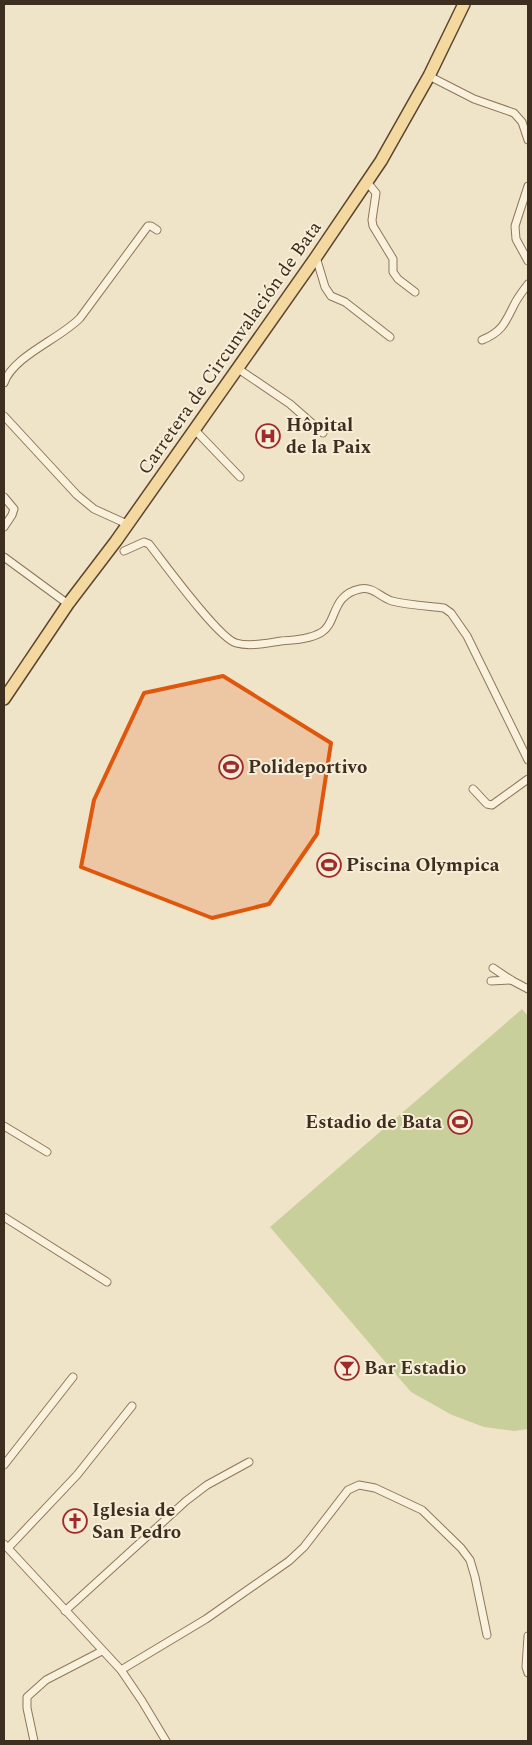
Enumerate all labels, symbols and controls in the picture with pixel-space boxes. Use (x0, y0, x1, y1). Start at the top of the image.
street label: Carretera de Circunvalación de Bata (131, 214, 330, 481)
place label: Hôpital de la Paix (286, 411, 372, 462)
hospital icon: Hôpital de la Paix (255, 423, 281, 449)
place label: Polideportivo (248, 753, 367, 782)
sports icon: Polideportivo (218, 754, 244, 780)
place label: Piscina Olympica (346, 851, 500, 880)
sports icon: Piscina Olympica (316, 852, 342, 878)
place label: Estadio de Bata (305, 1108, 442, 1137)
sports icon: Estadio de Bata (447, 1109, 473, 1135)
place label: Bar Estadio (364, 1354, 466, 1383)
bar icon: Bar Estadio (334, 1355, 360, 1381)
place label: Iglesia de San Pedro (92, 1496, 181, 1547)
church icon: Iglesia de San Pedro (62, 1508, 88, 1534)

